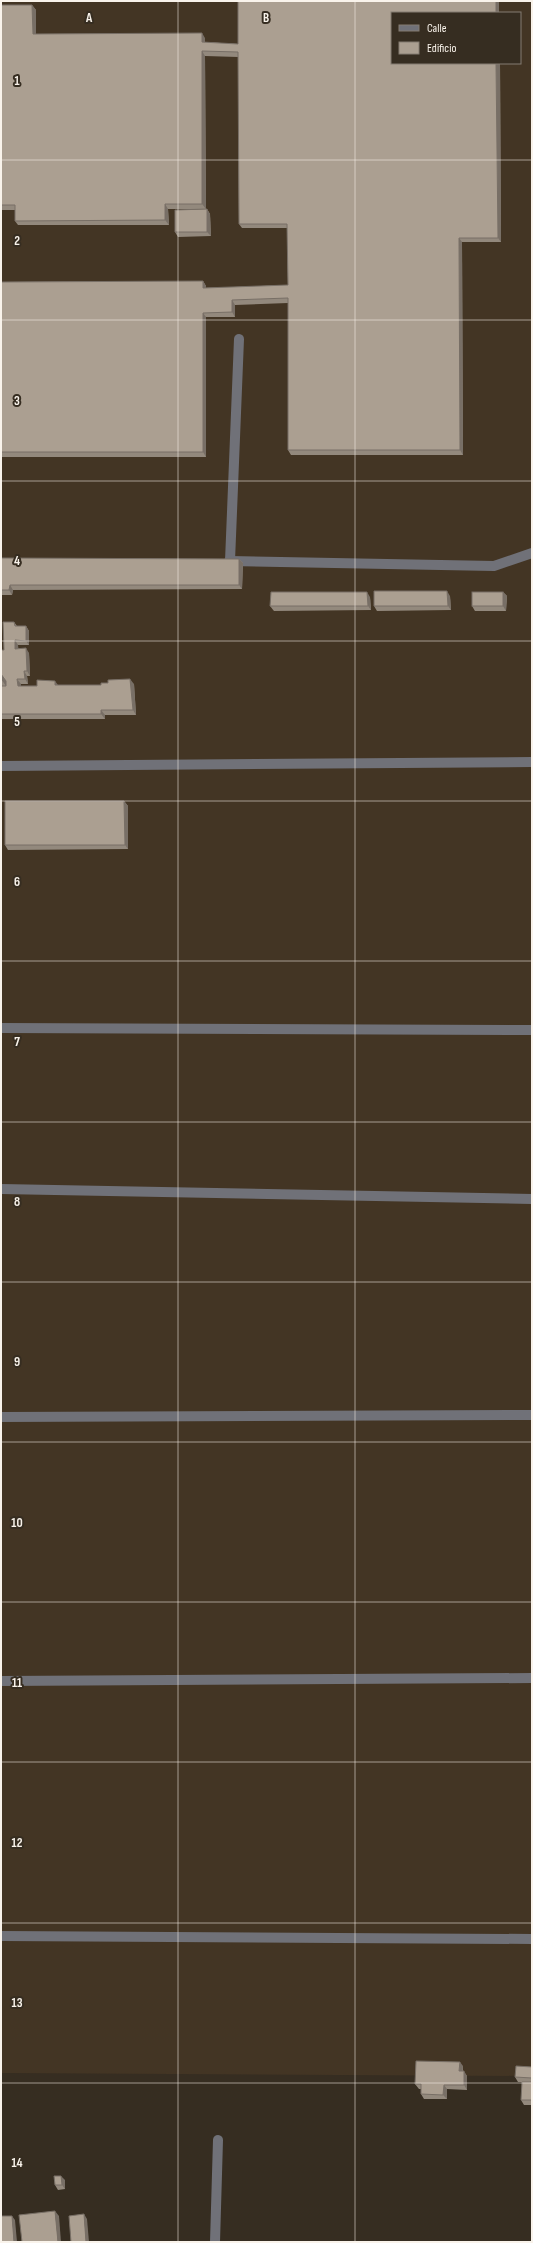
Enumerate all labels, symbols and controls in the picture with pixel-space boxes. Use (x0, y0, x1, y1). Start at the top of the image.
text: A (85, 10, 93, 26)
text: B (263, 10, 269, 26)
legend (391, 12, 521, 64)
text: Calle (427, 21, 447, 36)
text: Edificio (427, 41, 456, 56)
text: 1 (14, 73, 20, 89)
text: 2 (14, 233, 20, 249)
text: 3 (14, 393, 20, 409)
text: 4 (14, 553, 20, 569)
text: 5 (14, 714, 20, 730)
text: 6 (14, 874, 20, 890)
text: 7 (14, 1034, 20, 1050)
text: 8 (14, 1194, 20, 1210)
text: 9 (14, 1354, 20, 1370)
text: 10 (11, 1515, 23, 1531)
text: 11 (12, 1675, 22, 1691)
text: 12 (12, 1835, 23, 1851)
text: 13 (12, 1995, 23, 2011)
text: 14 (11, 2155, 23, 2171)

